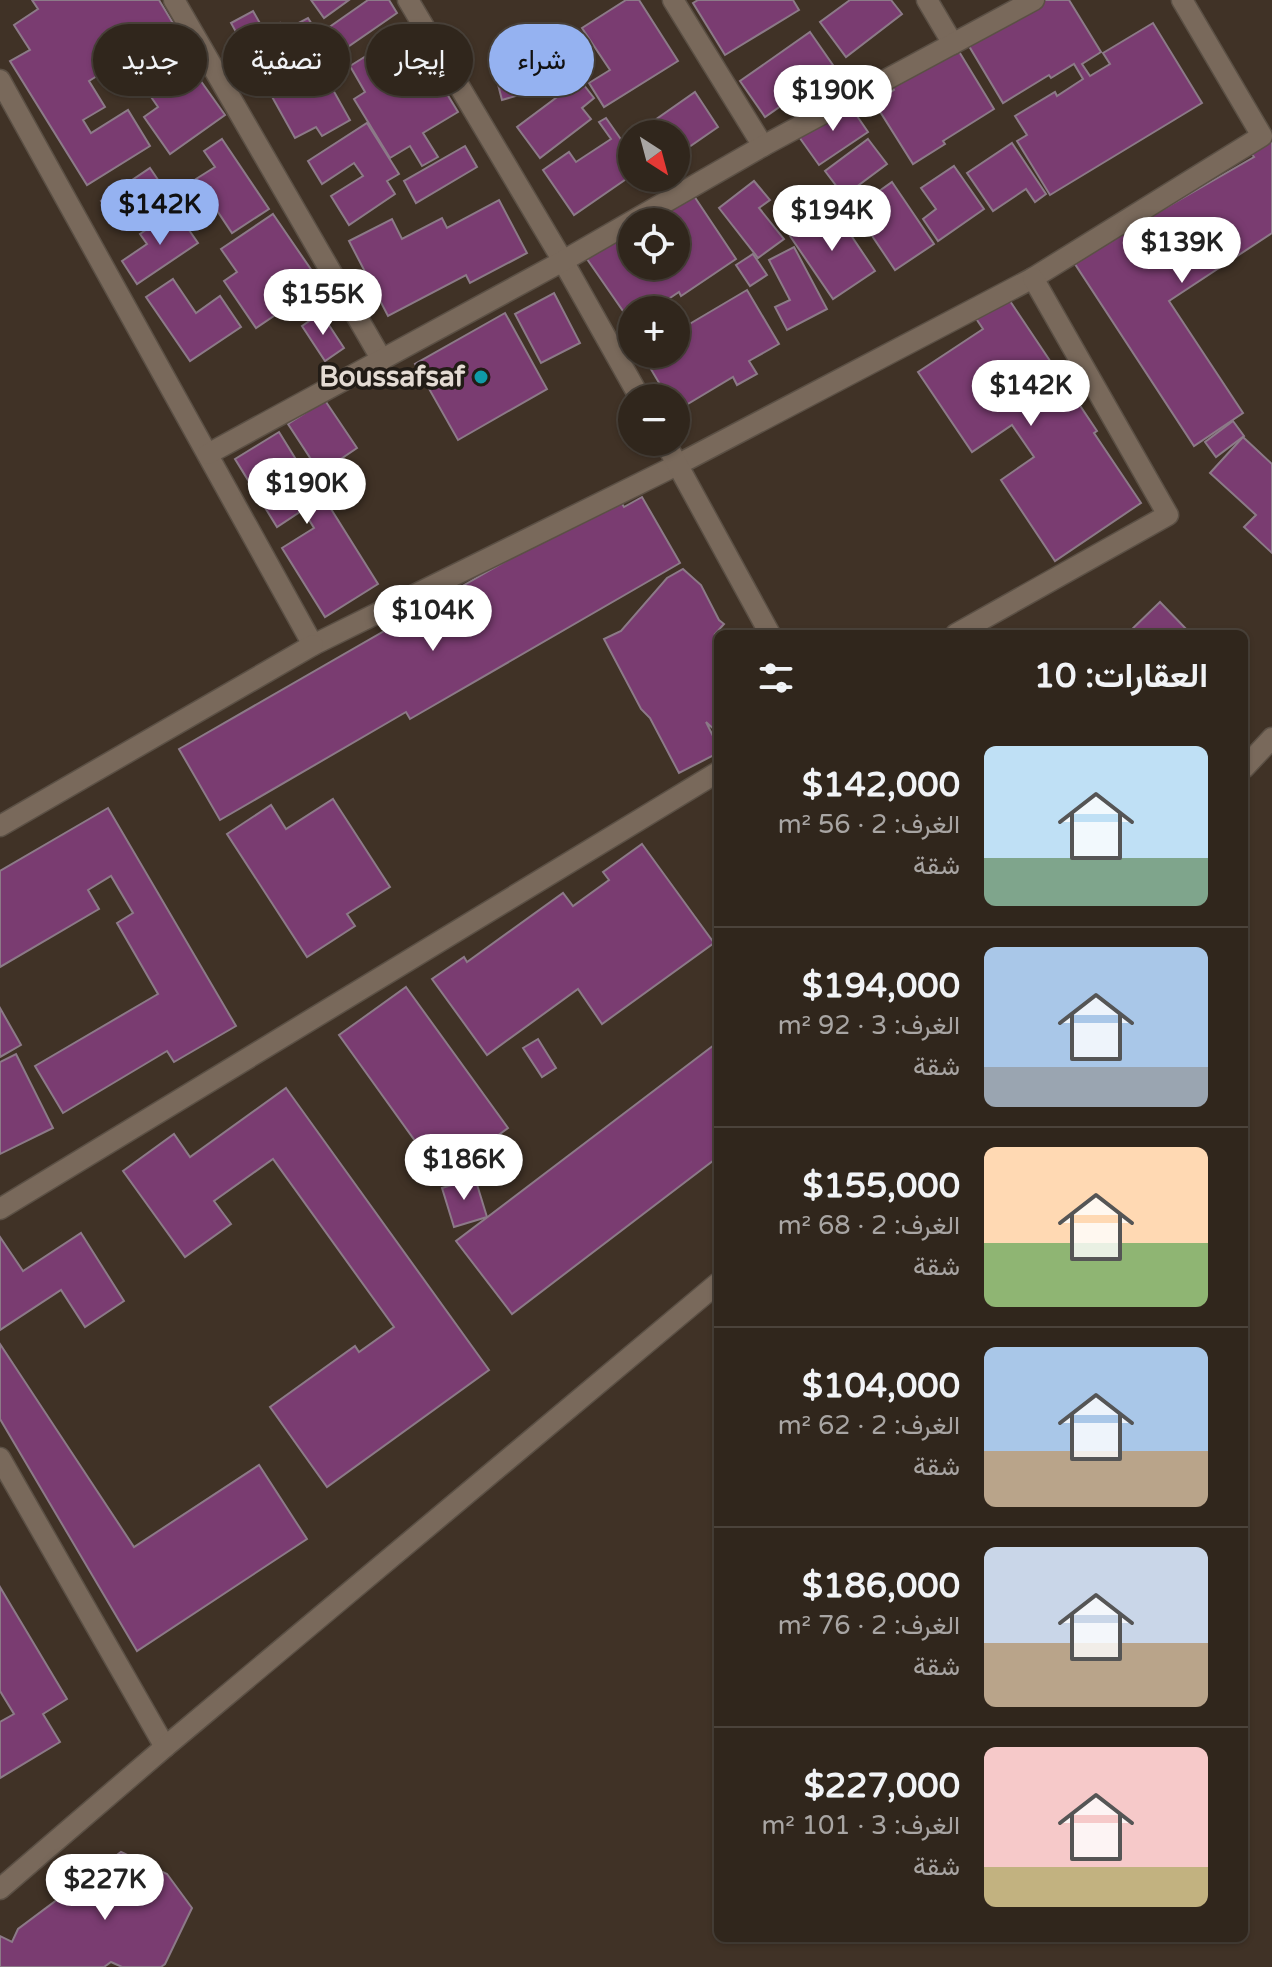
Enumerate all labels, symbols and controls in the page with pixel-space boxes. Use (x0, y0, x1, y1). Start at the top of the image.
chip: جديد (93, 24, 207, 96)
chip: تصفية (223, 24, 350, 96)
chip: إيجار (366, 24, 473, 96)
chip: شراء (489, 24, 594, 96)
pin: $190K (777, 65, 889, 133)
text: $190K (792, 75, 874, 106)
north arrow (618, 120, 690, 192)
map controls (618, 120, 690, 456)
pin: $142K (104, 179, 216, 247)
pin: $194K (776, 185, 888, 253)
text: $142K (119, 189, 201, 220)
text: $194K (791, 195, 873, 226)
button: locate (618, 208, 690, 280)
pin: $139K (1126, 217, 1238, 285)
text: $139K (1141, 227, 1223, 258)
pin: $155K (267, 269, 379, 337)
text: $155K (282, 279, 364, 310)
button: + (618, 296, 690, 368)
place label: Boussafsaf (319, 360, 466, 394)
pin: $142K (975, 360, 1087, 428)
marker: Boussafsaf (472, 368, 490, 386)
text: $142K (990, 370, 1072, 401)
button: − (618, 384, 690, 456)
pin: $190K (251, 458, 363, 526)
text: $190K (266, 468, 348, 499)
pin: $104K (377, 585, 489, 653)
text: $104K (392, 595, 474, 626)
icon: filters (754, 656, 798, 700)
text: العقارات: 10 (1034, 656, 1208, 697)
text: $142,000 (802, 765, 960, 806)
icon: home (1048, 778, 1144, 874)
text: الغرف: 2 · 56 m² (778, 809, 960, 840)
text: شقة (913, 850, 960, 881)
text: $194,000 (802, 966, 960, 1007)
icon: home (1048, 979, 1144, 1075)
text: الغرف: 3 · 92 m² (778, 1010, 960, 1041)
text: شقة (913, 1051, 960, 1082)
pin: $186K (408, 1134, 520, 1202)
text: $186K (423, 1144, 505, 1175)
text: $155,000 (802, 1166, 960, 1207)
icon: home (1048, 1179, 1144, 1275)
text: الغرف: 2 · 68 m² (778, 1210, 960, 1241)
text: شقة (913, 1251, 960, 1282)
text: $104,000 (802, 1366, 960, 1407)
icon: home (1048, 1379, 1144, 1475)
text: الغرف: 2 · 62 m² (778, 1410, 960, 1441)
text: شقة (913, 1451, 960, 1482)
text: $186,000 (802, 1566, 960, 1607)
icon: home (1048, 1579, 1144, 1675)
text: الغرف: 2 · 76 m² (778, 1610, 960, 1641)
text: شقة (913, 1651, 960, 1682)
text: $227,000 (804, 1766, 960, 1807)
icon: home (1048, 1779, 1144, 1875)
text: الغرف: 3 · 101 m² (761, 1810, 960, 1841)
text: شقة (913, 1851, 960, 1882)
pin: $227K (49, 1854, 161, 1922)
text: $227K (64, 1864, 146, 1895)

